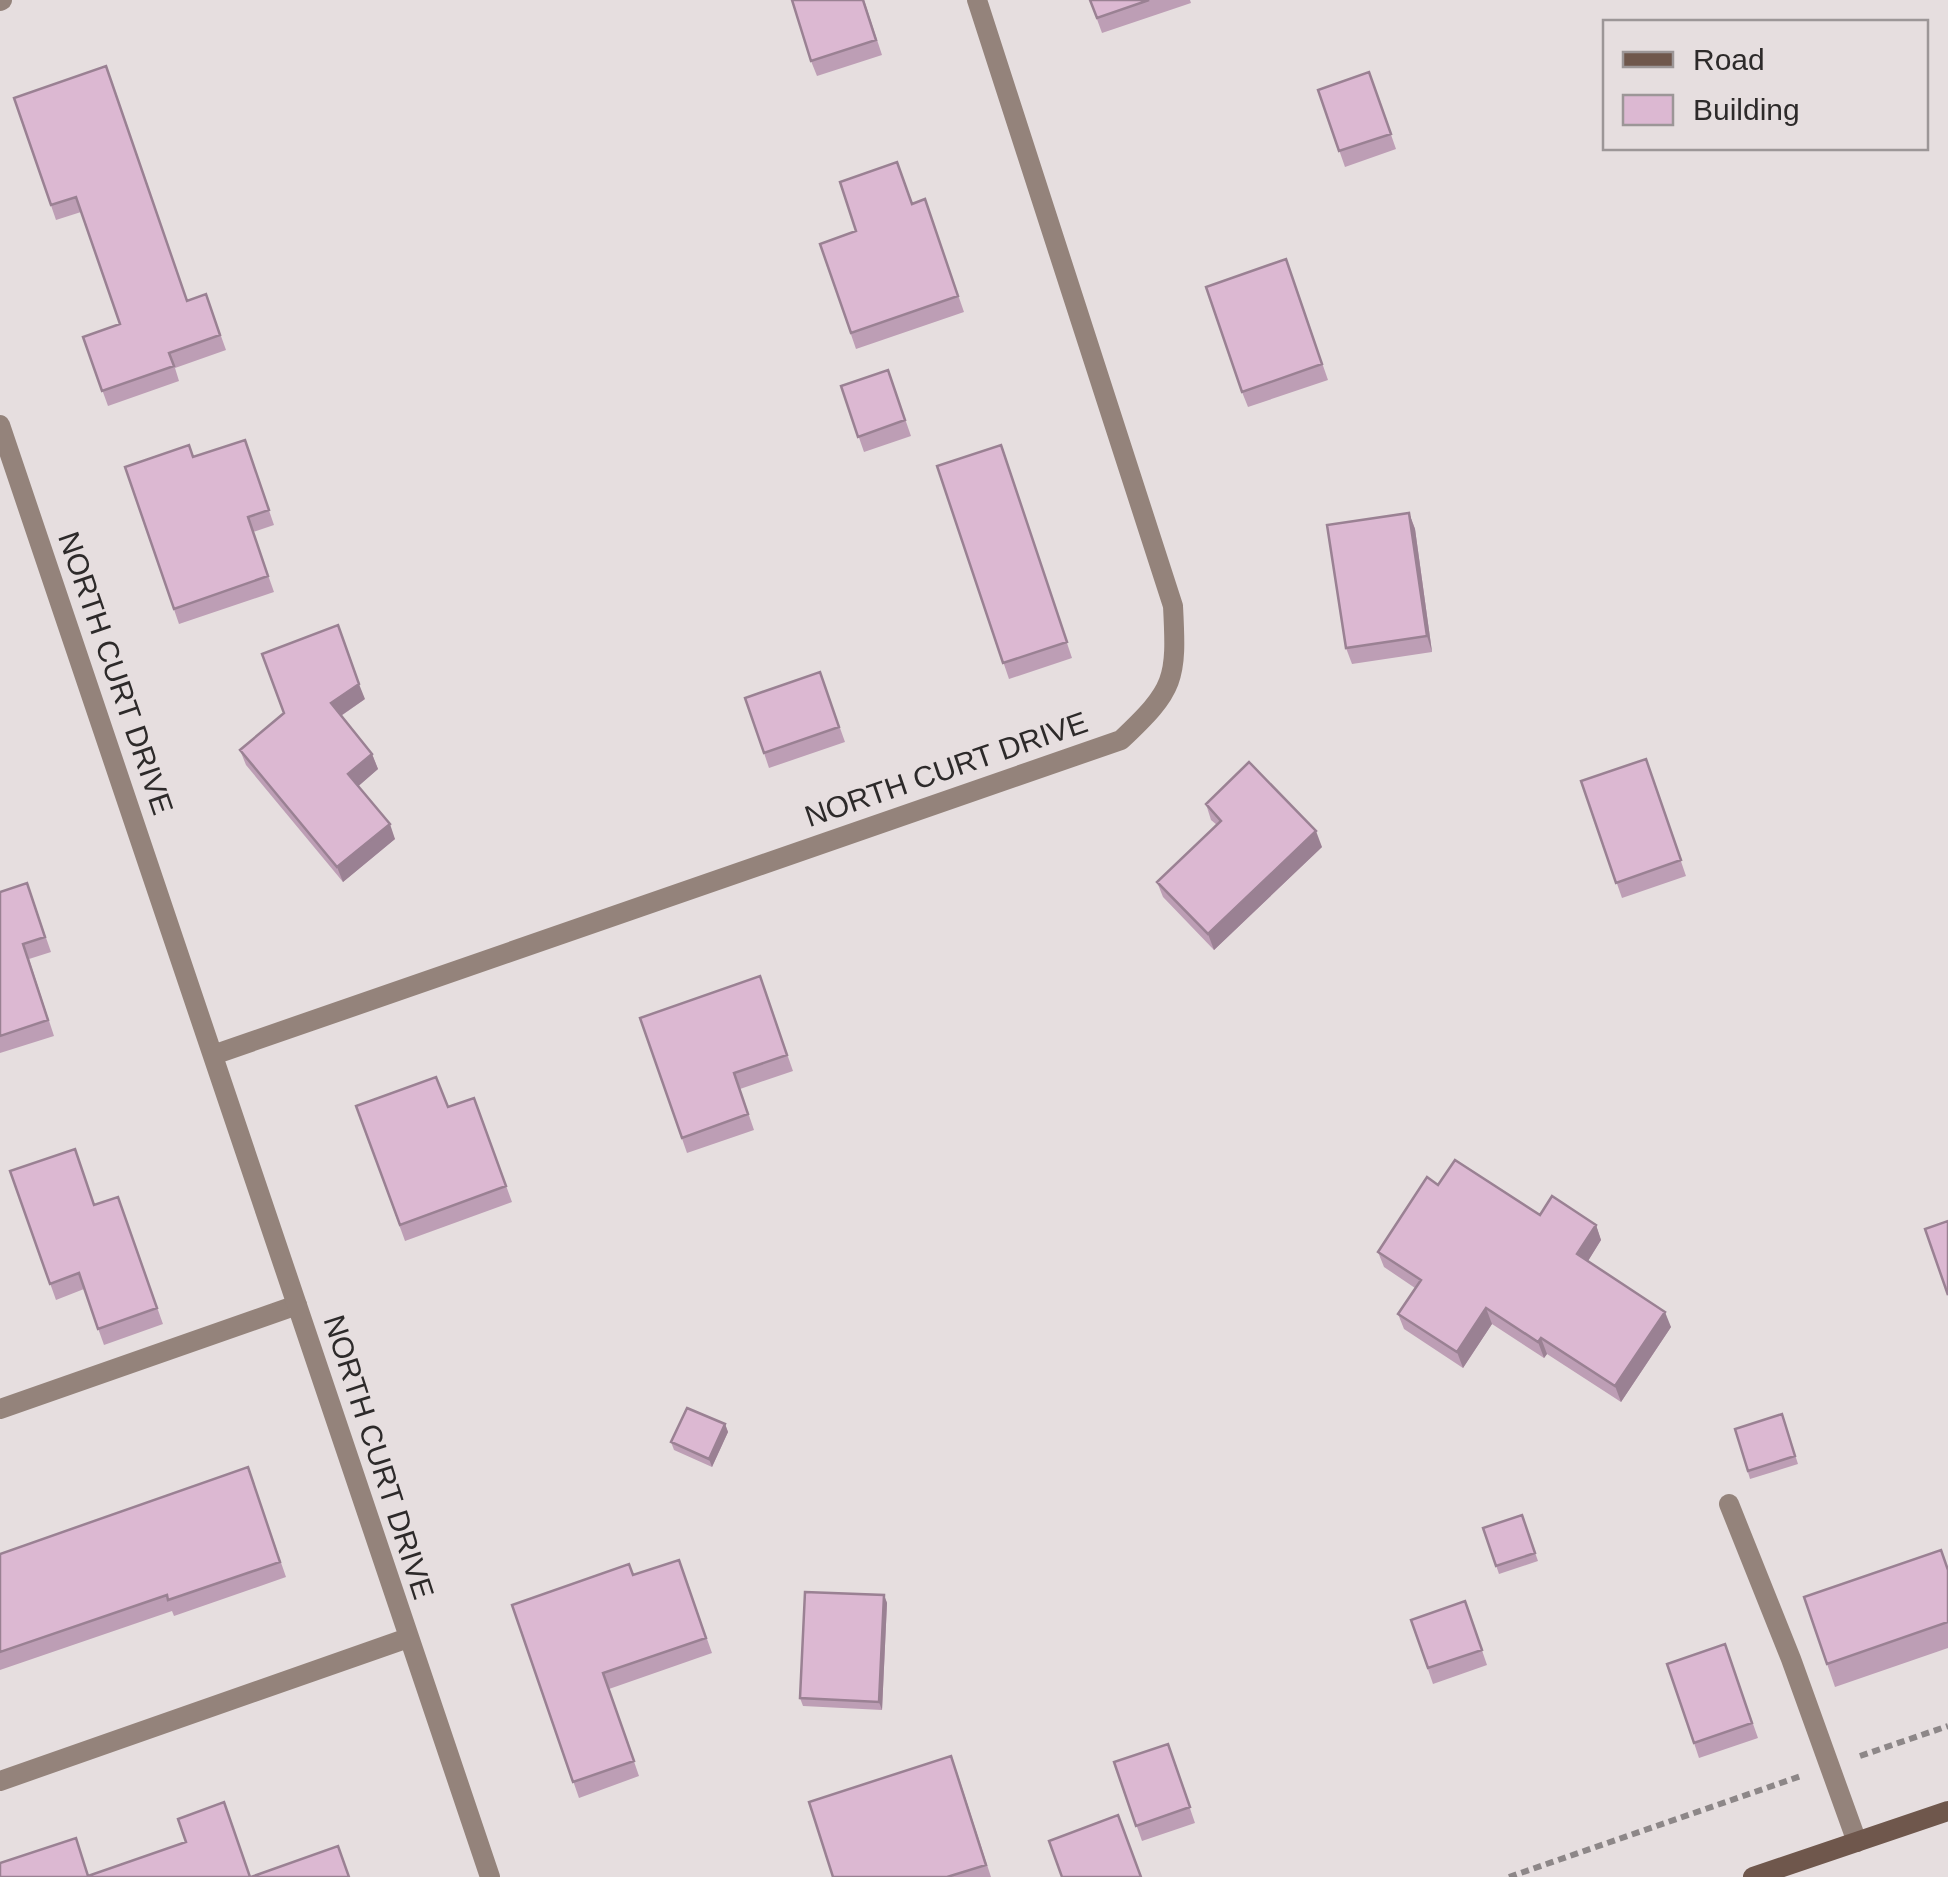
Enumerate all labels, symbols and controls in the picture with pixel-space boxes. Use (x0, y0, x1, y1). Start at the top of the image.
legend (1603, 20, 1928, 150)
text: Road (1693, 43, 1765, 76)
text: Building (1693, 93, 1800, 126)
street label: NORTH CURT DRIVE (52, 527, 180, 819)
street label: NORTH CURT DRIVE (800, 705, 1092, 833)
street label: NORTH CURT DRIVE (317, 1311, 441, 1603)

